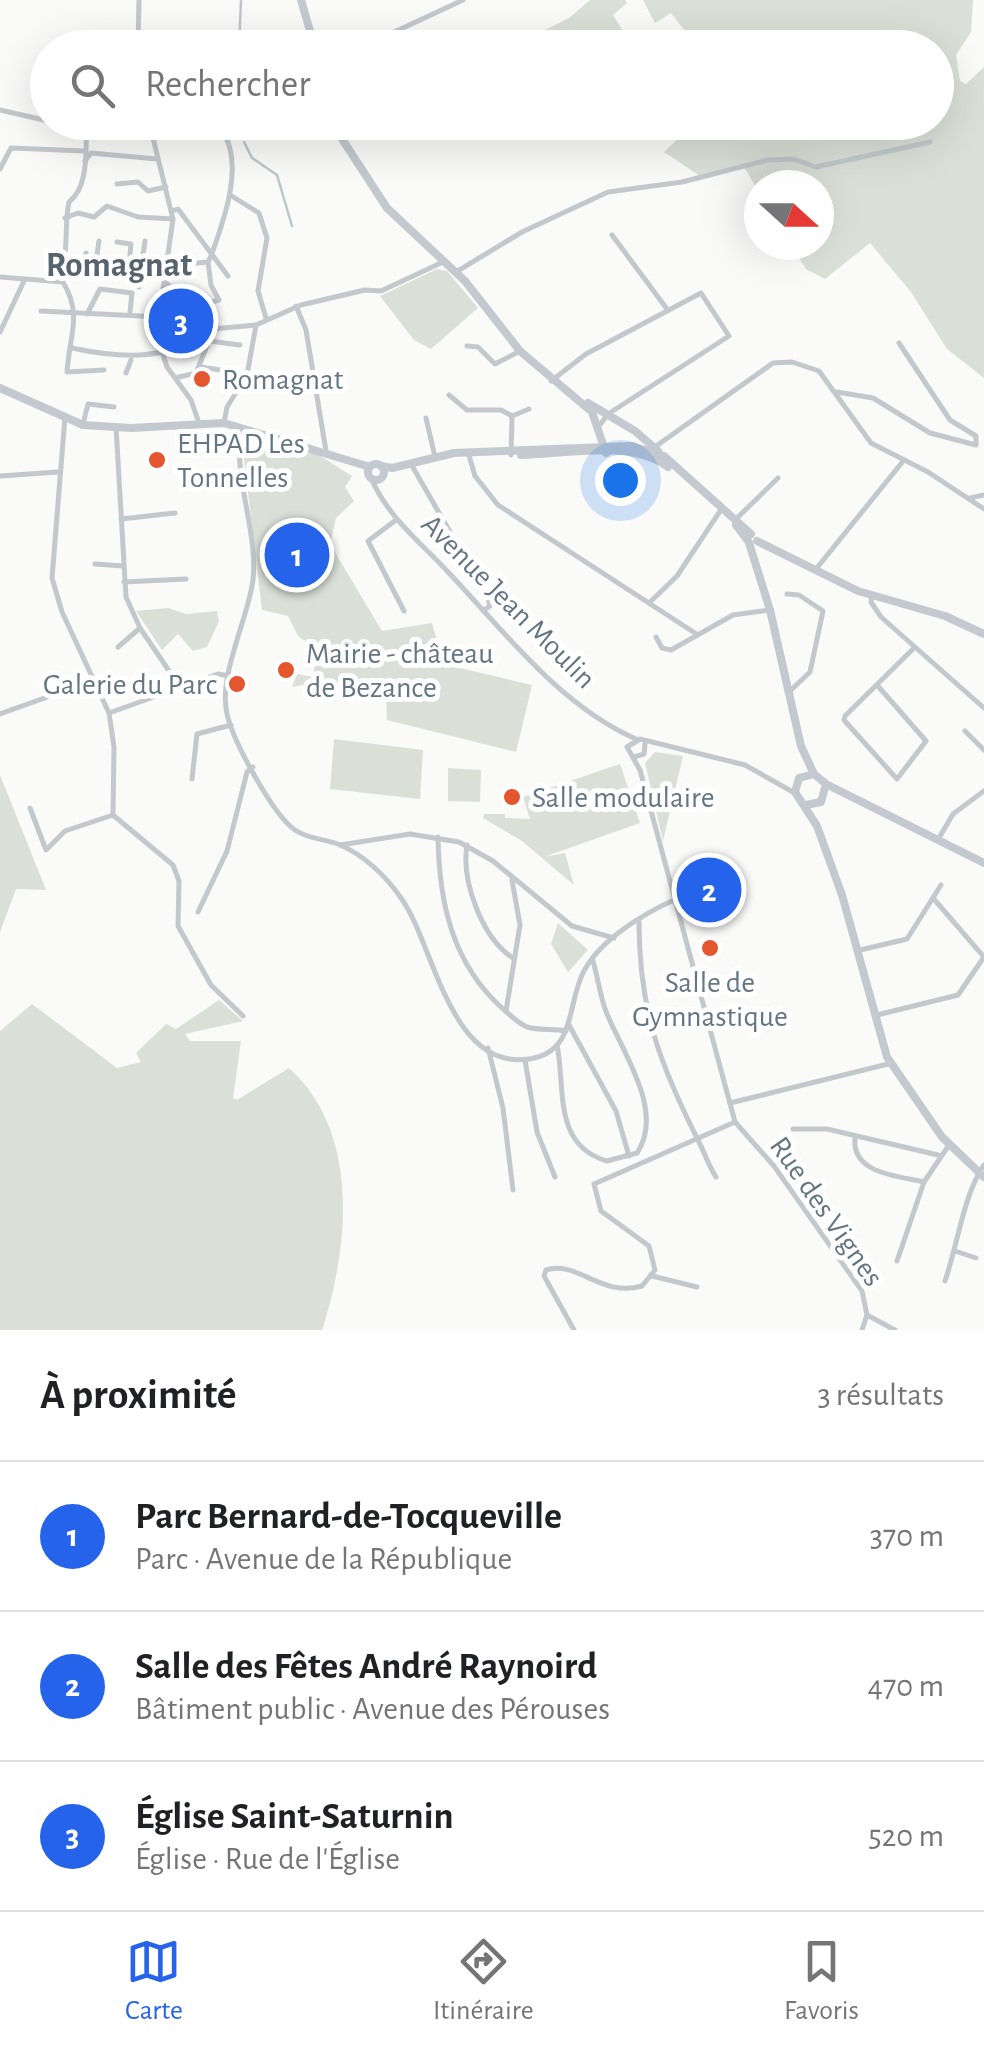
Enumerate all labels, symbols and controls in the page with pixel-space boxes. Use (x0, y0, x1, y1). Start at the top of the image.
search box (30, 30, 954, 140)
icon: search (65, 58, 120, 113)
text: Rechercher (145, 66, 311, 104)
north arrow (744, 170, 834, 260)
district label: Romagnat (46, 248, 192, 283)
pin: 3 (148, 284, 214, 358)
place label: Romagnat (222, 365, 344, 395)
marker: Romagnat (191, 368, 213, 390)
place label: EHPAD Les Tonnelles (177, 429, 305, 493)
marker: EHPAD Les Tonnelles (146, 449, 168, 471)
your location (595, 455, 646, 506)
street label: Avenue Jean Moulin (416, 509, 601, 694)
pin: 1 (264, 518, 330, 592)
place label: Mairie - château de Bezance (306, 639, 494, 703)
marker: Mairie - château de Bezance (275, 659, 297, 681)
place label: Galerie du Parc (43, 670, 217, 700)
marker: Galerie du Parc (226, 673, 248, 695)
place label: Salle modulaire (532, 783, 715, 813)
marker: Salle modulaire (501, 786, 523, 808)
pin: 2 (676, 852, 742, 928)
marker: Salle de Gymnastique (699, 937, 721, 959)
place label: Salle de Gymnastique (632, 968, 788, 1032)
street label: Rue des Vignes (764, 1131, 889, 1292)
text: À proximité (40, 1374, 237, 1416)
text: 3 résultats (817, 1379, 944, 1411)
text: Parc Bernard-de-Tocqueville (135, 1498, 562, 1536)
text: 1 (67, 1520, 78, 1552)
text: 370 m (870, 1520, 944, 1552)
text: Parc · Avenue de la République (135, 1543, 512, 1575)
text: Salle des Fêtes André Raynoird (135, 1648, 597, 1686)
text: 2 (65, 1670, 80, 1702)
text: 470 m (867, 1670, 944, 1702)
text: Bâtiment public · Avenue des Pérouses (135, 1693, 610, 1725)
text: Église Saint-Saturnin (135, 1798, 454, 1836)
text: 3 (66, 1820, 79, 1852)
text: 520 m (868, 1820, 944, 1852)
text: Église · Rue de l'Église (135, 1843, 400, 1875)
tab: Carte (125, 1934, 183, 2028)
tab: Itinéraire (433, 1934, 534, 2028)
tab: Favoris (784, 1934, 859, 2028)

